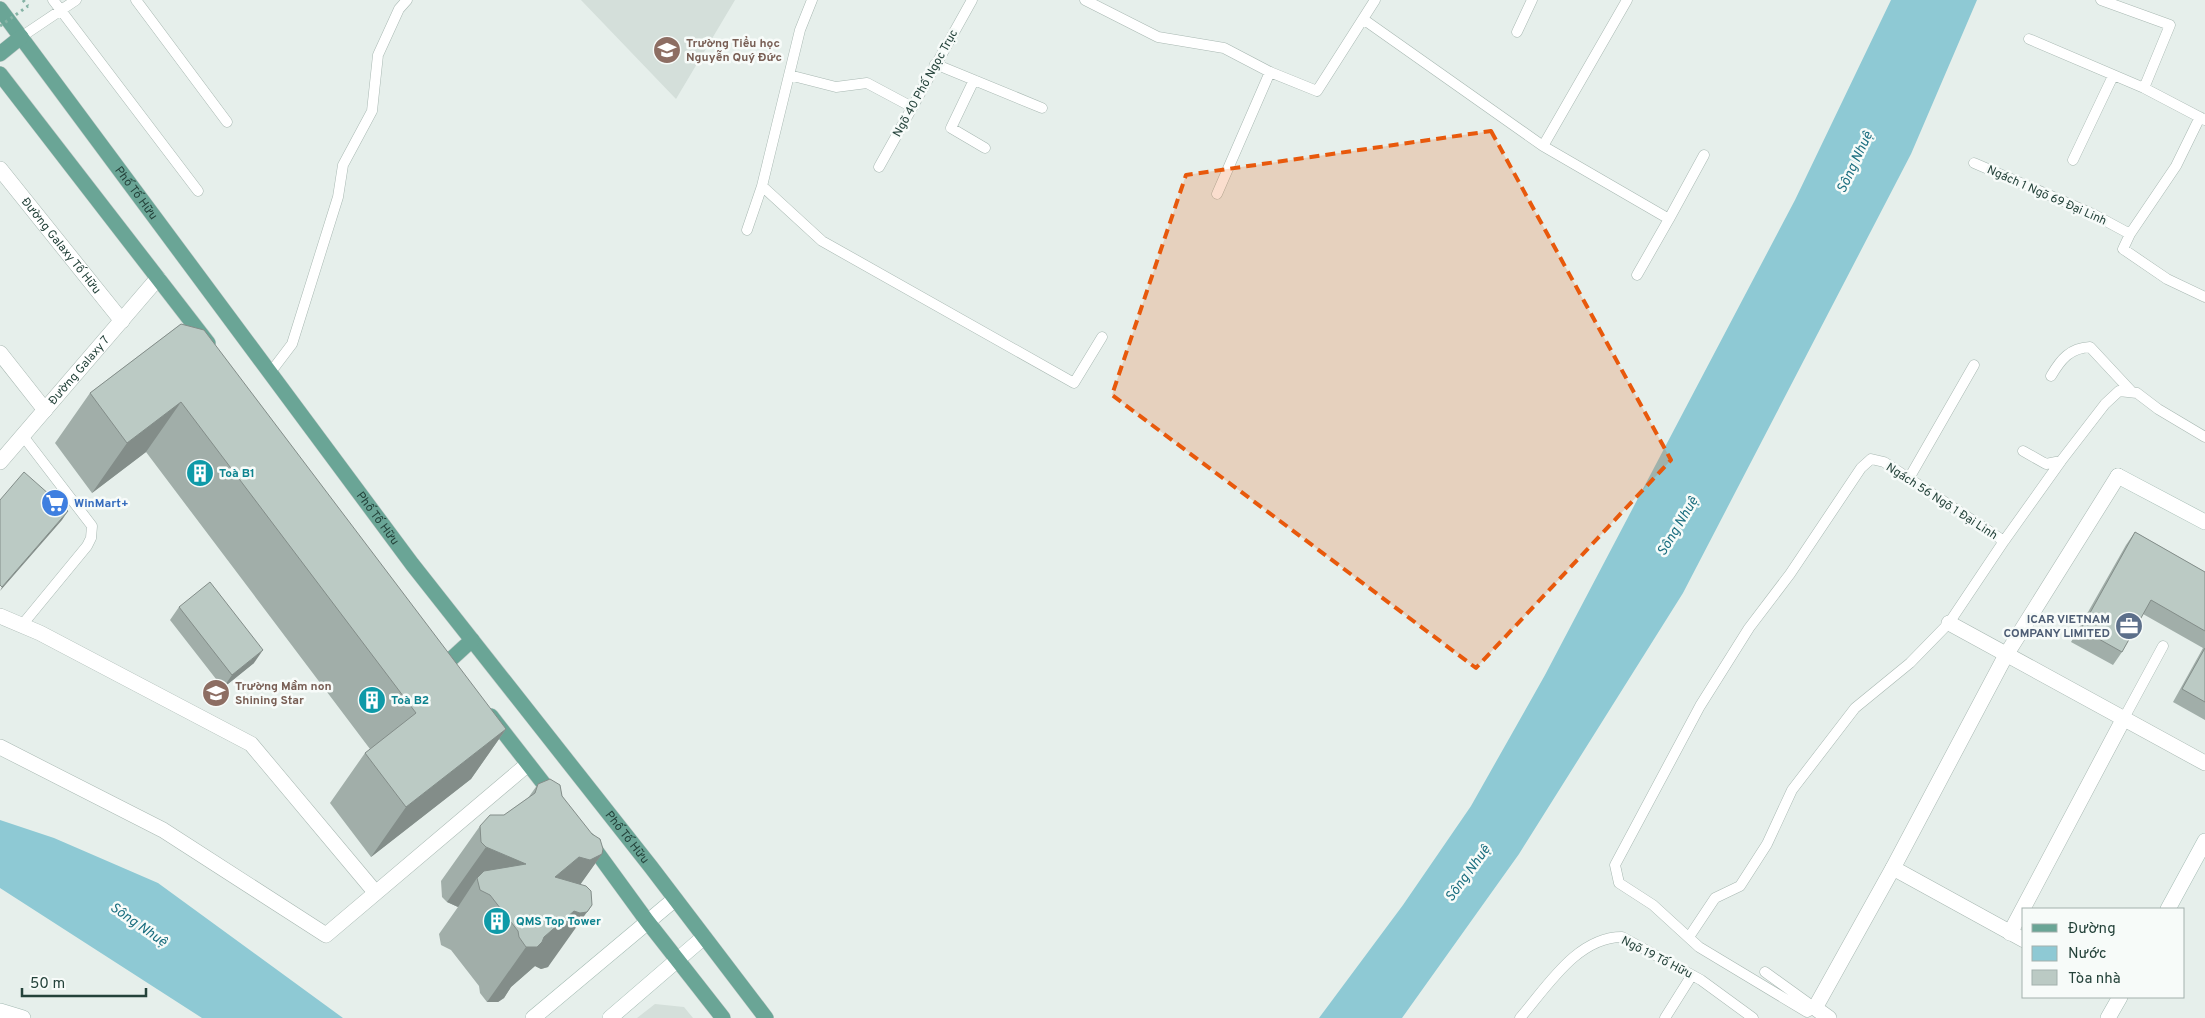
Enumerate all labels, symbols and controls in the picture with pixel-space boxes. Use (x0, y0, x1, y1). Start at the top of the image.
street label: Ngõ 40 Phố Ngọc Trục (890, 27, 962, 140)
school or university icon: Trường Tiểu học Nguyễn Quý Đức (652, 35, 682, 65)
place label: Trường Tiểu học Nguyễn Quý Đức (686, 36, 782, 66)
water label: Sông Nhuệ (1834, 128, 1877, 196)
street label: Ngách 1 Ngõ 69 Đại Linh (1984, 162, 2109, 230)
street label: Phố Tố Hữu (111, 163, 161, 223)
street label: Đường Galaxy Tố Hữu (17, 195, 104, 298)
street label: Đường Galaxy 7 (45, 333, 114, 409)
building icon: Toà B1 (185, 458, 215, 488)
street label: Ngách 56 Ngõ 1 Đại Linh (1883, 460, 2000, 544)
place label: Toà B1 (219, 466, 255, 482)
supermarket icon: WinMart+ (40, 488, 70, 518)
street label: Phố Tố Hữu (352, 489, 402, 549)
water label: Sông Nhuệ (1654, 493, 1703, 559)
place label: WinMart+ (74, 496, 129, 512)
office icon: ICAR VIETNAM COMPANY LIMITED (2114, 611, 2144, 641)
place label: ICAR VIETNAM COMPANY LIMITED (2004, 612, 2110, 642)
school or university icon: Trường Mầm non Shining Star (201, 678, 231, 708)
place label: Trường Mầm non Shining Star (235, 679, 332, 709)
building icon: Toà B2 (357, 685, 387, 715)
place label: Toà B2 (391, 693, 429, 709)
street label: Phố Tố Hữu (601, 808, 652, 867)
water label: Sông Nhuệ (1442, 842, 1495, 906)
water label: Sông Nhuệ (106, 899, 171, 952)
building icon: QMS Top Tower (482, 906, 512, 936)
legend (2022, 908, 2185, 998)
place label: QMS Top Tower (516, 914, 601, 930)
text: Đường (2068, 920, 2116, 939)
street label: Ngõ 19 Tố Hữu (1618, 933, 1695, 983)
text: Nước (2068, 945, 2107, 964)
scale bar (22, 966, 146, 998)
text: Tòa nhà (2068, 970, 2121, 989)
text: 50 m (30, 975, 65, 994)

